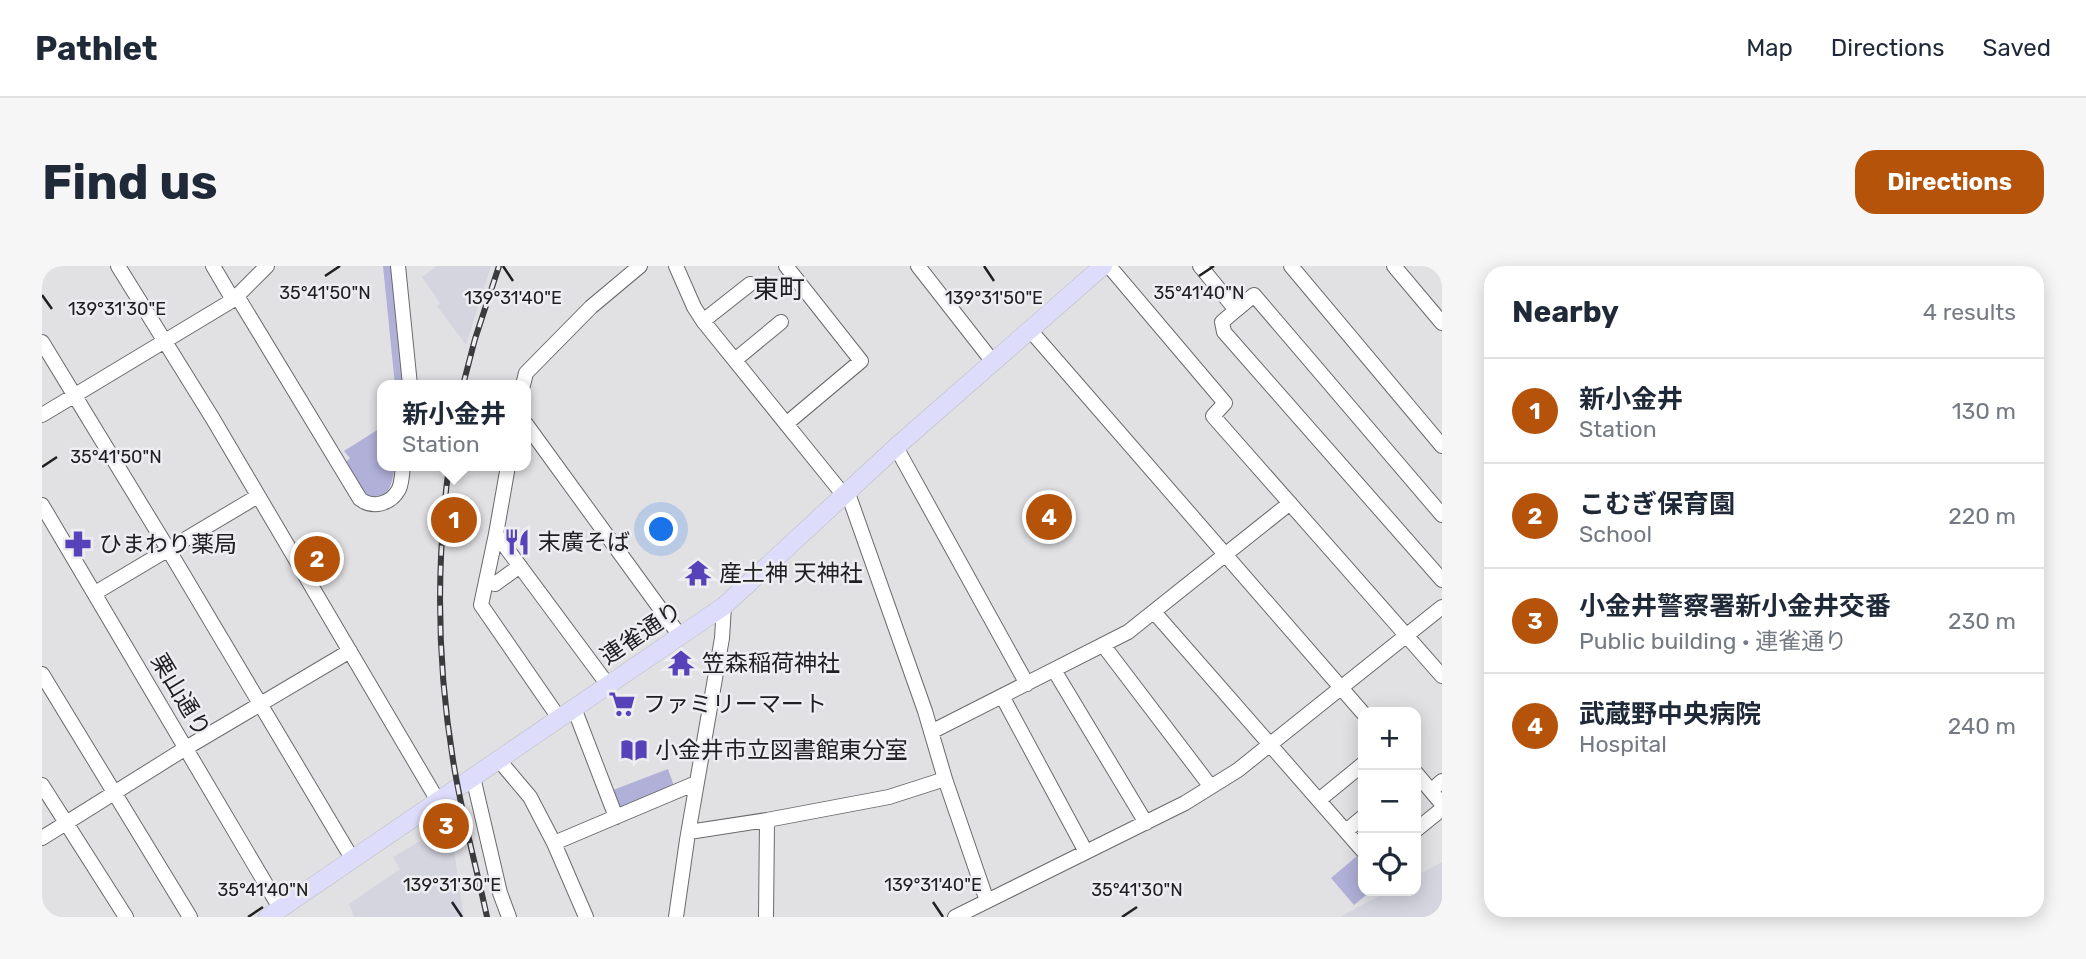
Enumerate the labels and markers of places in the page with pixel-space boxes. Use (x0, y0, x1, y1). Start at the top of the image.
pin: 4 (1026, 491, 1072, 543)
pin: 1 (431, 494, 477, 546)
restaurant icon: 末廣そば (502, 527, 532, 557)
place label: 末廣そば (538, 528, 630, 556)
pharmacy icon: ひまわり薬局 (63, 529, 93, 559)
place label: ひまわり薬局 (99, 530, 237, 558)
pin: 2 (294, 533, 340, 585)
temple icon: 産土神 天神社 (683, 558, 713, 588)
place label: 産土神 天神社 (719, 559, 863, 587)
temple icon: 笠森稲荷神社 (666, 648, 696, 678)
place label: 笠森稲荷神社 (702, 649, 840, 677)
supermarket icon: ファミリーマート (607, 689, 637, 719)
place label: ファミリーマート (643, 690, 827, 718)
library icon: 小金井市立図書館東分室 (619, 735, 649, 765)
place label: 小金井市立図書館東分室 (655, 736, 908, 764)
pin: 3 (423, 800, 469, 852)

